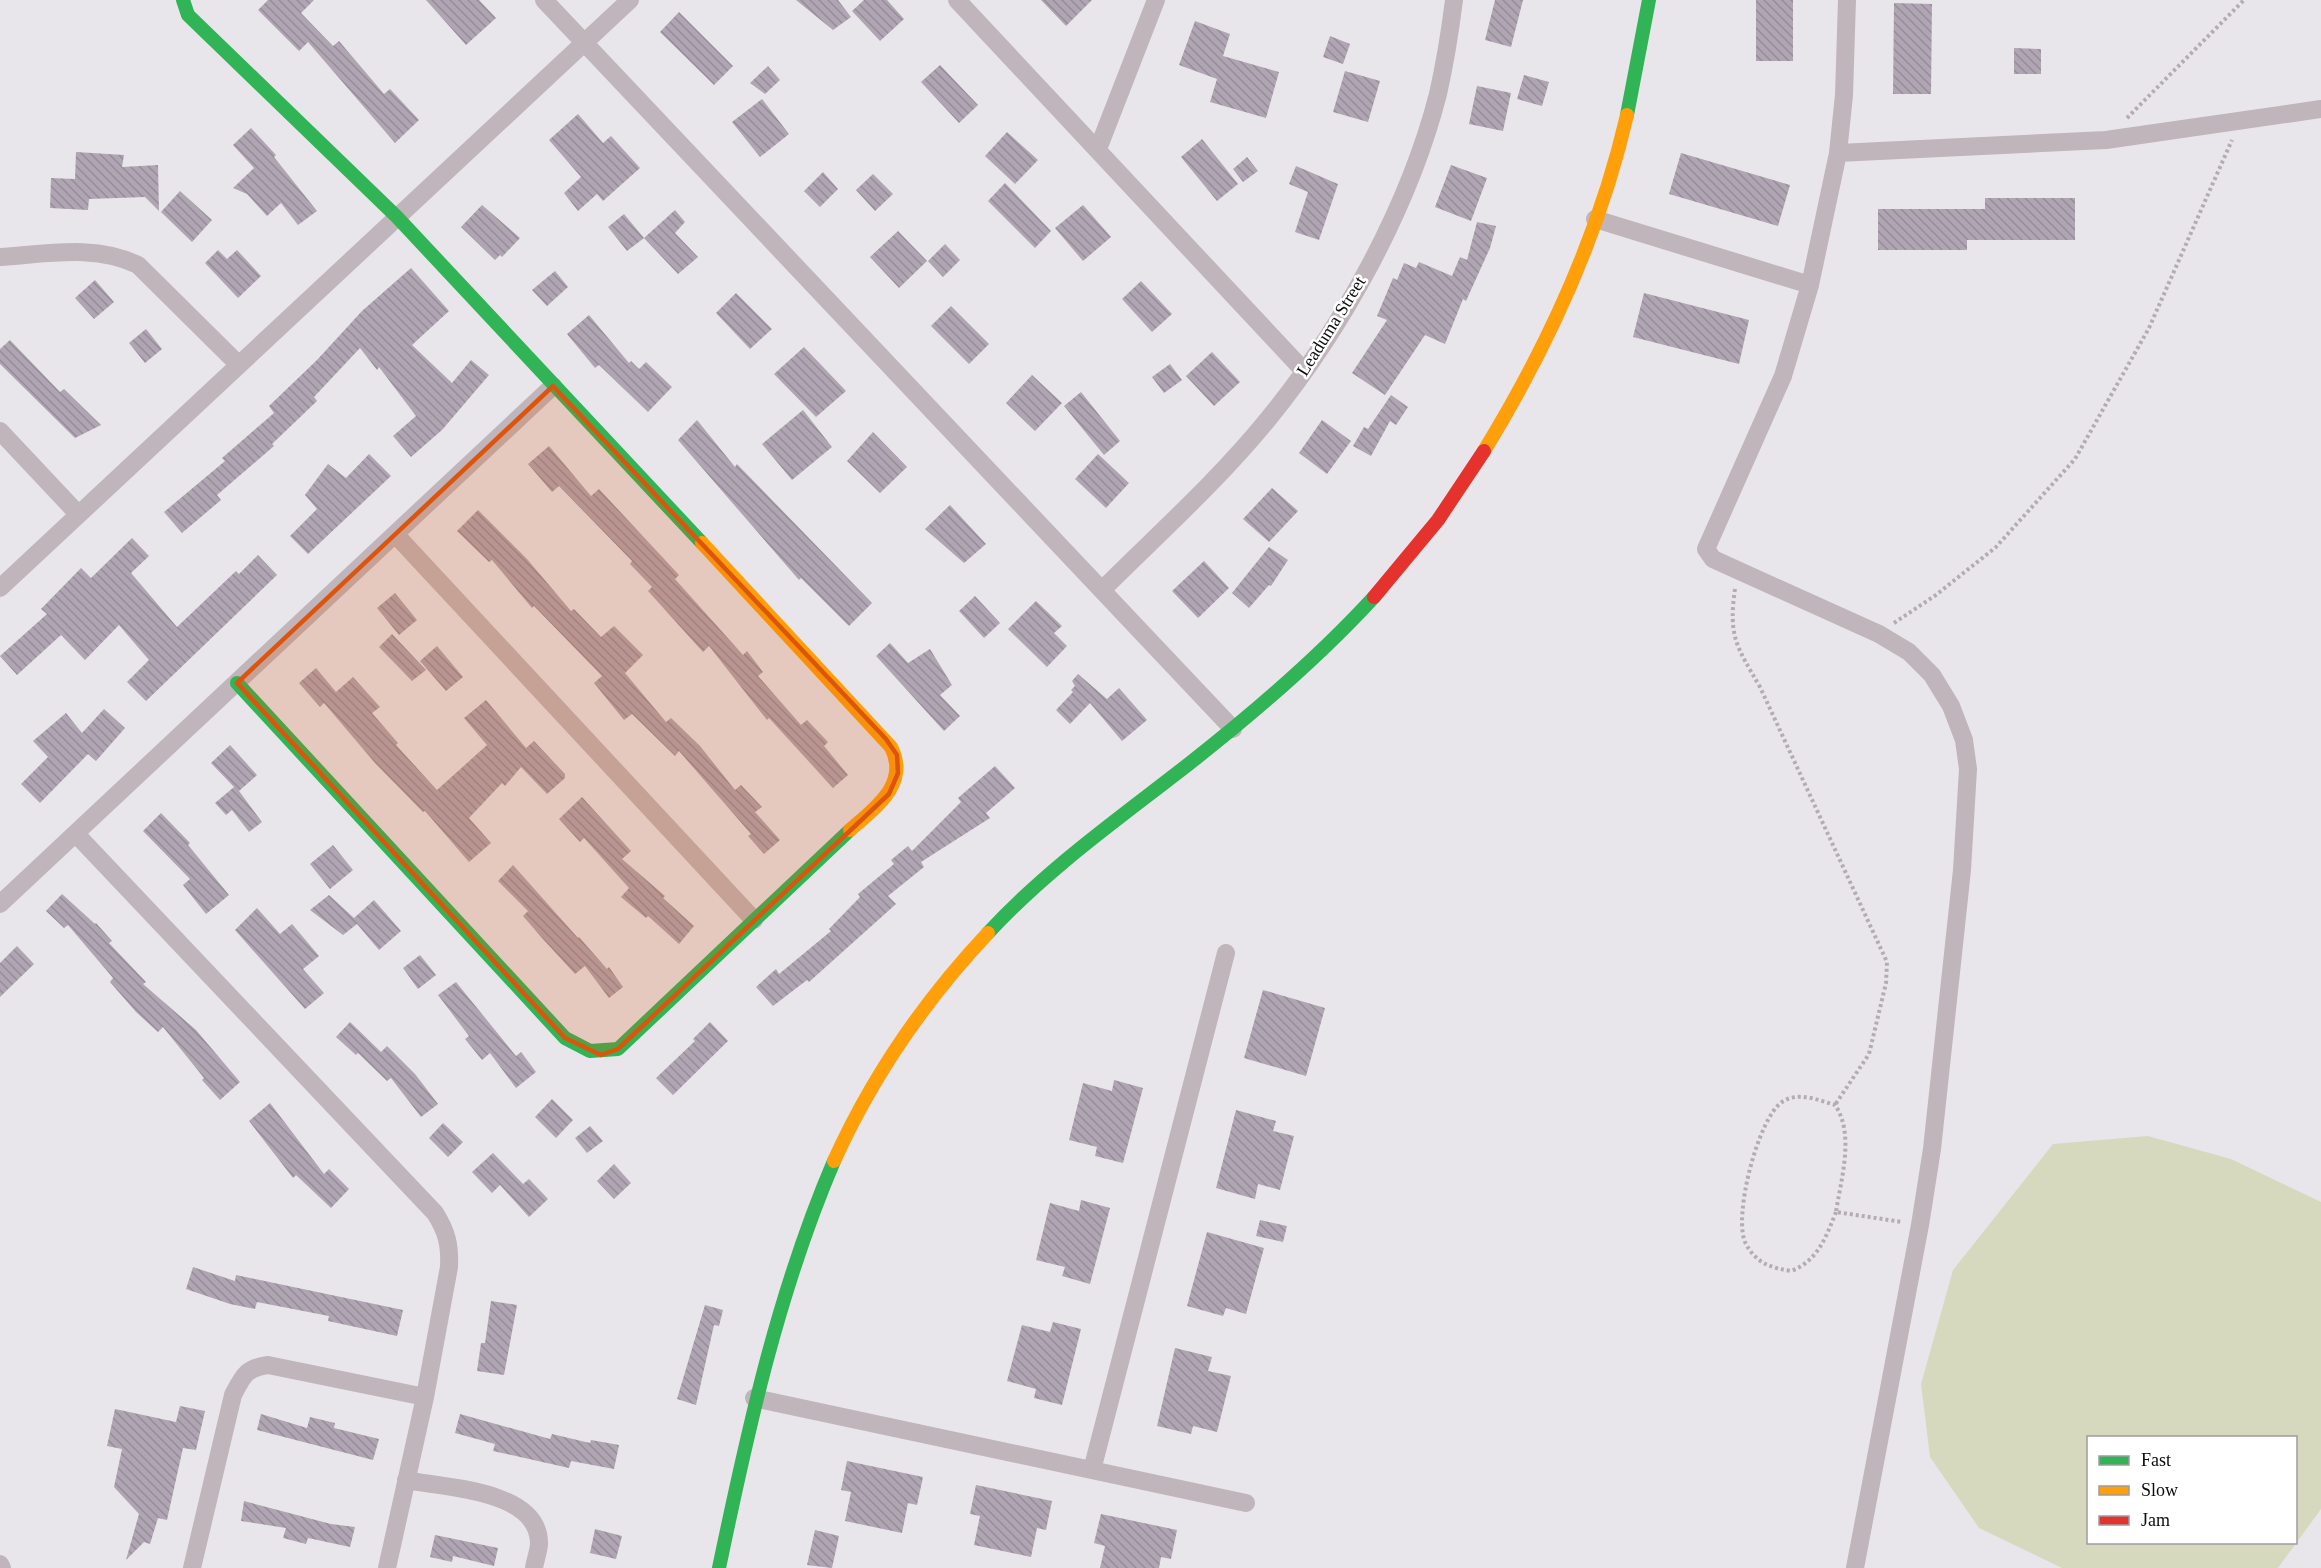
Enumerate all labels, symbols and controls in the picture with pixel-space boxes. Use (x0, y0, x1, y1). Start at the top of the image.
street label: Leaduma Street (1292, 273, 1370, 379)
legend (2087, 1436, 2297, 1544)
text: Fast (2141, 1450, 2171, 1470)
text: Slow (2141, 1480, 2178, 1500)
text: Jam (2141, 1510, 2170, 1530)

